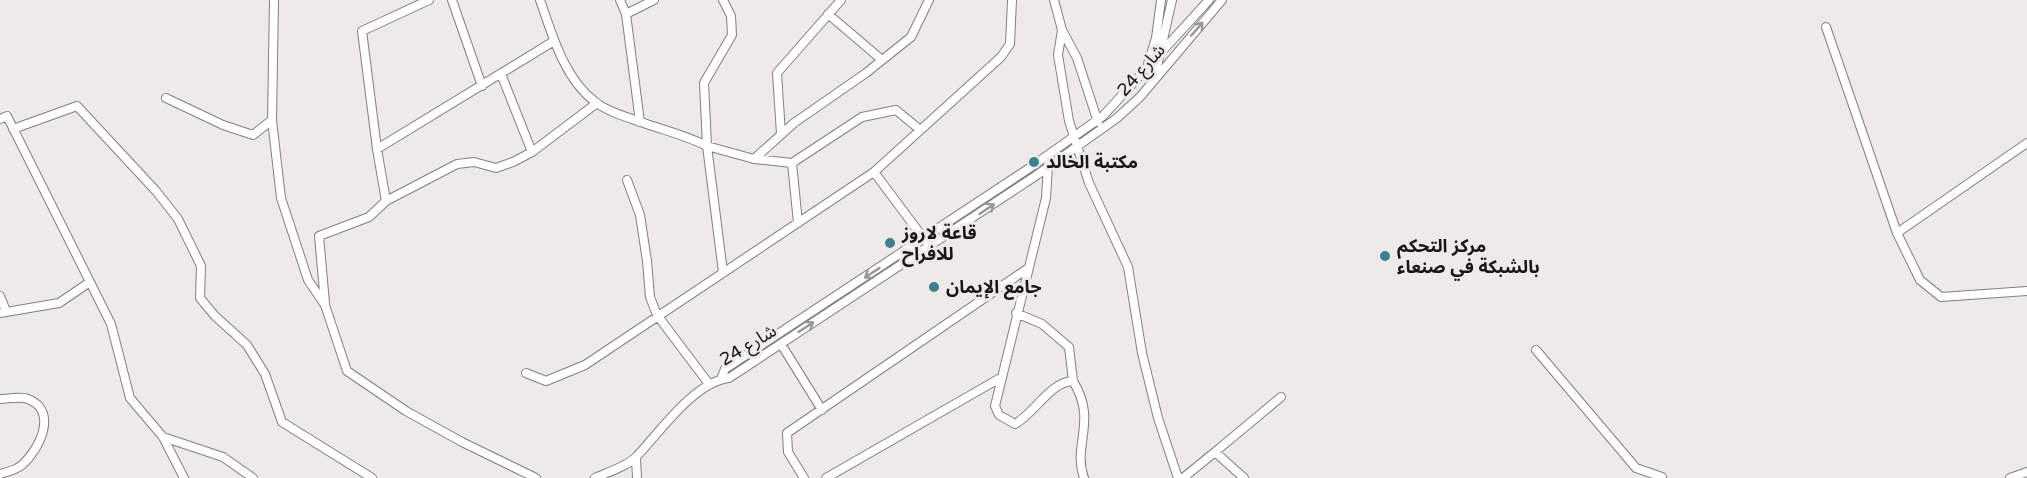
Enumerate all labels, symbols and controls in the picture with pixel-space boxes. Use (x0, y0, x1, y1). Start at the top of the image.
one-way arrow (1190, 22, 1204, 37)
street label: شارع 24 (1112, 39, 1172, 103)
place label: مكتبة الخالد (1046, 151, 1138, 173)
marker: مكتبة الخالد (1027, 155, 1041, 169)
one-way arrow (978, 203, 994, 215)
place label: قاعة لاروز للافراح (901, 222, 977, 267)
place label: مركز التحكم بالشبكة في صنعاء (1397, 235, 1540, 281)
marker: قاعة لاروز للافراح (883, 236, 897, 250)
marker: مركز التحكم بالشبكة في صنعاء (1378, 249, 1392, 263)
one-way arrow (864, 267, 881, 279)
place label: جامع الإيمان (946, 276, 1042, 300)
marker: جامع الإيمان (927, 280, 941, 294)
street label: شارع 24 (716, 320, 782, 373)
one-way arrow (797, 321, 814, 333)

